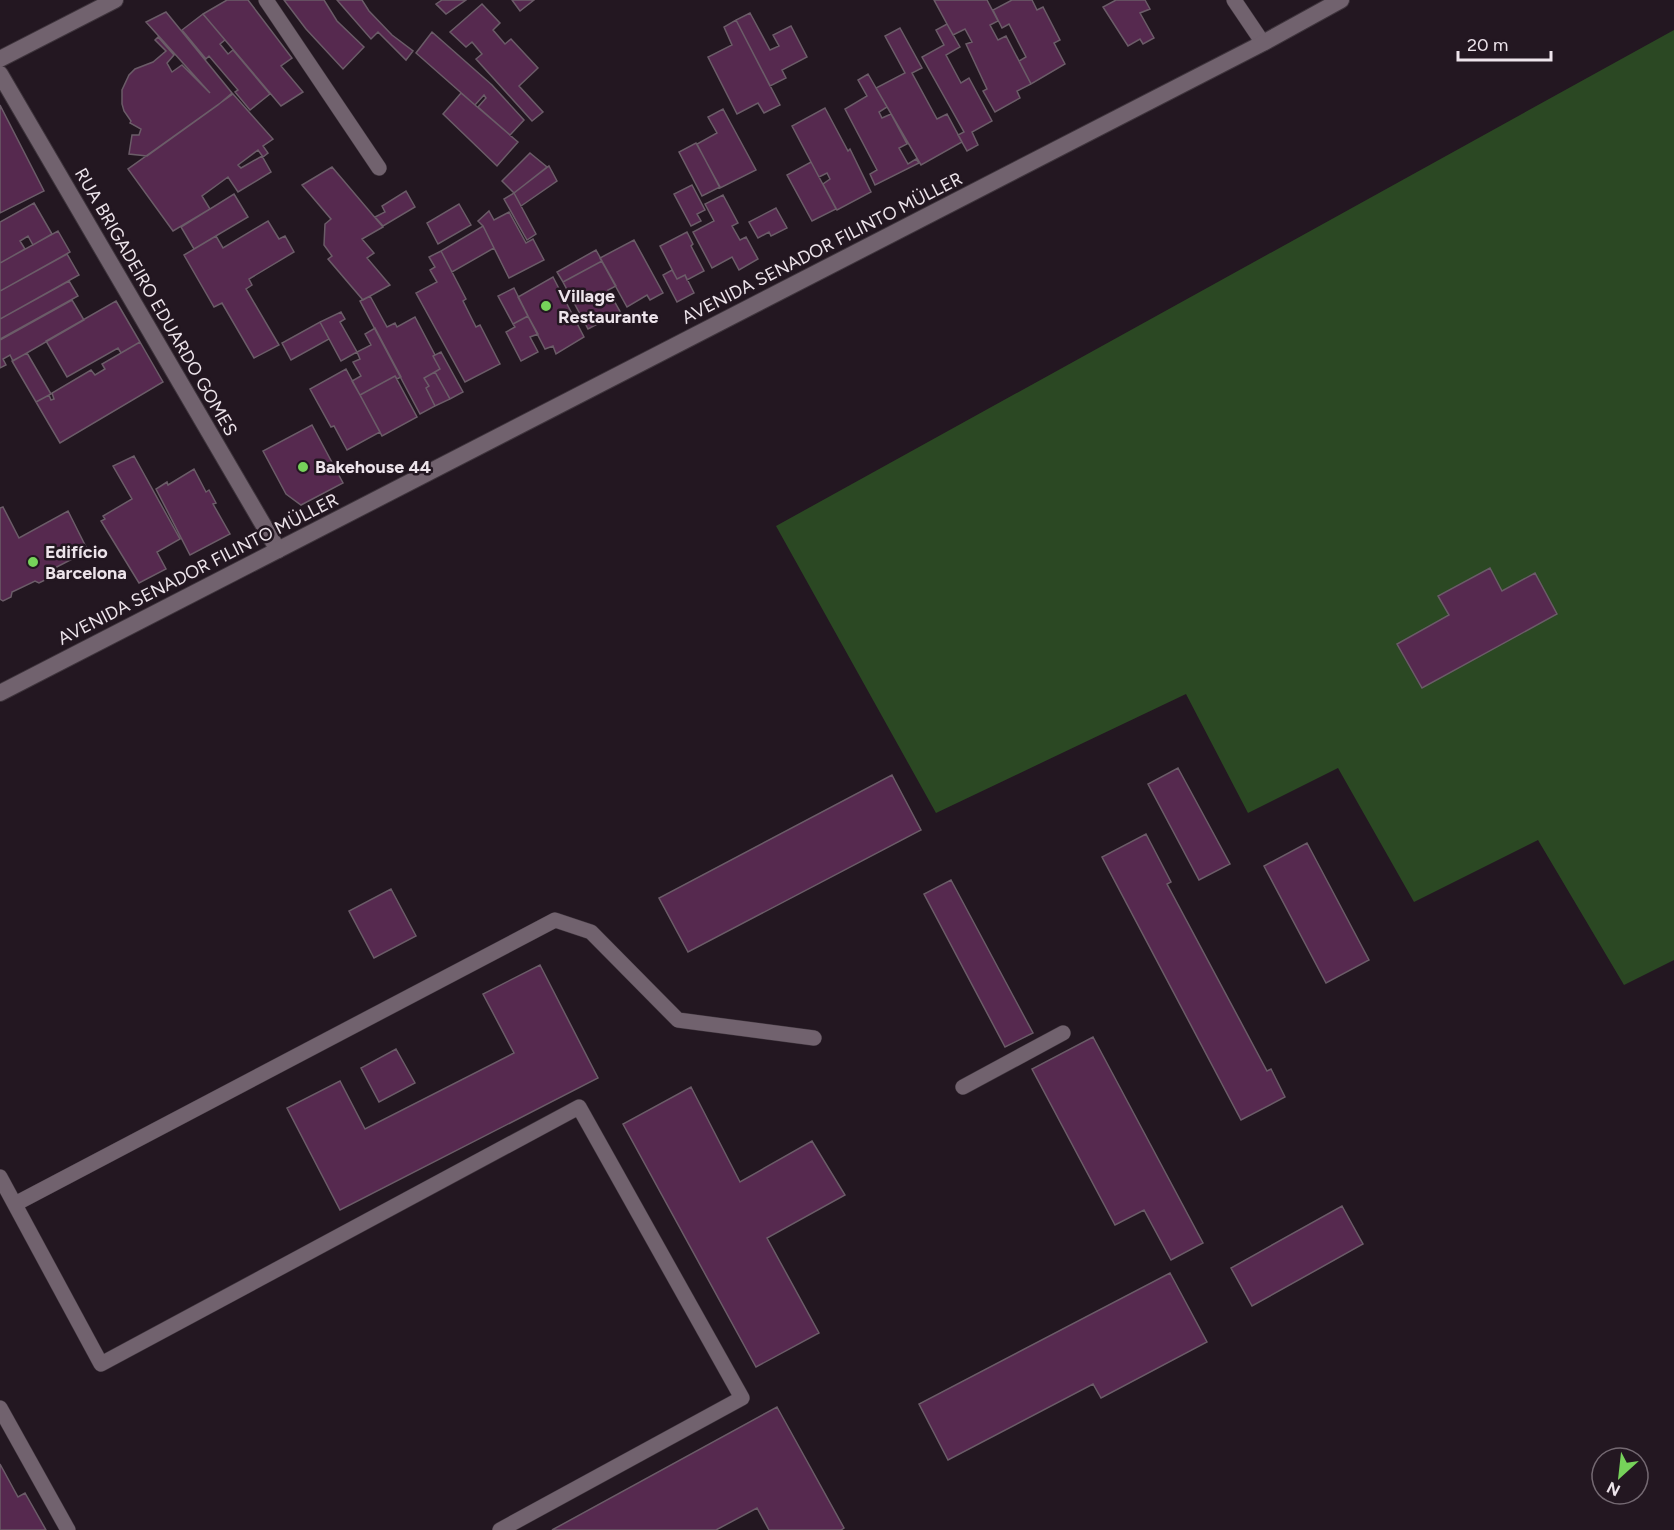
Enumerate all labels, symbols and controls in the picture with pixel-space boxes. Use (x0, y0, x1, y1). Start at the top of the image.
scale bar (1458, 24, 1551, 62)
text: 20 m (1467, 34, 1508, 56)
street label: RUA BRIGADEIRO EDUARDO GOMES (70, 164, 242, 440)
street label: AVENIDA SENADOR FILINTO MÜLLER (678, 167, 966, 329)
place label: Village Restaurante (558, 285, 659, 328)
marker: Village Restaurante (539, 299, 553, 313)
place label: Bakehouse 44 (315, 456, 431, 478)
marker: Bakehouse 44 (296, 460, 310, 474)
street label: AVENIDA SENADOR FILINTO MÜLLER (54, 488, 342, 650)
place label: Edifício Barcelona (45, 541, 127, 584)
marker: Edifício Barcelona (26, 555, 40, 569)
north arrow (1590, 1446, 1650, 1506)
text: N (1604, 1478, 1623, 1500)

